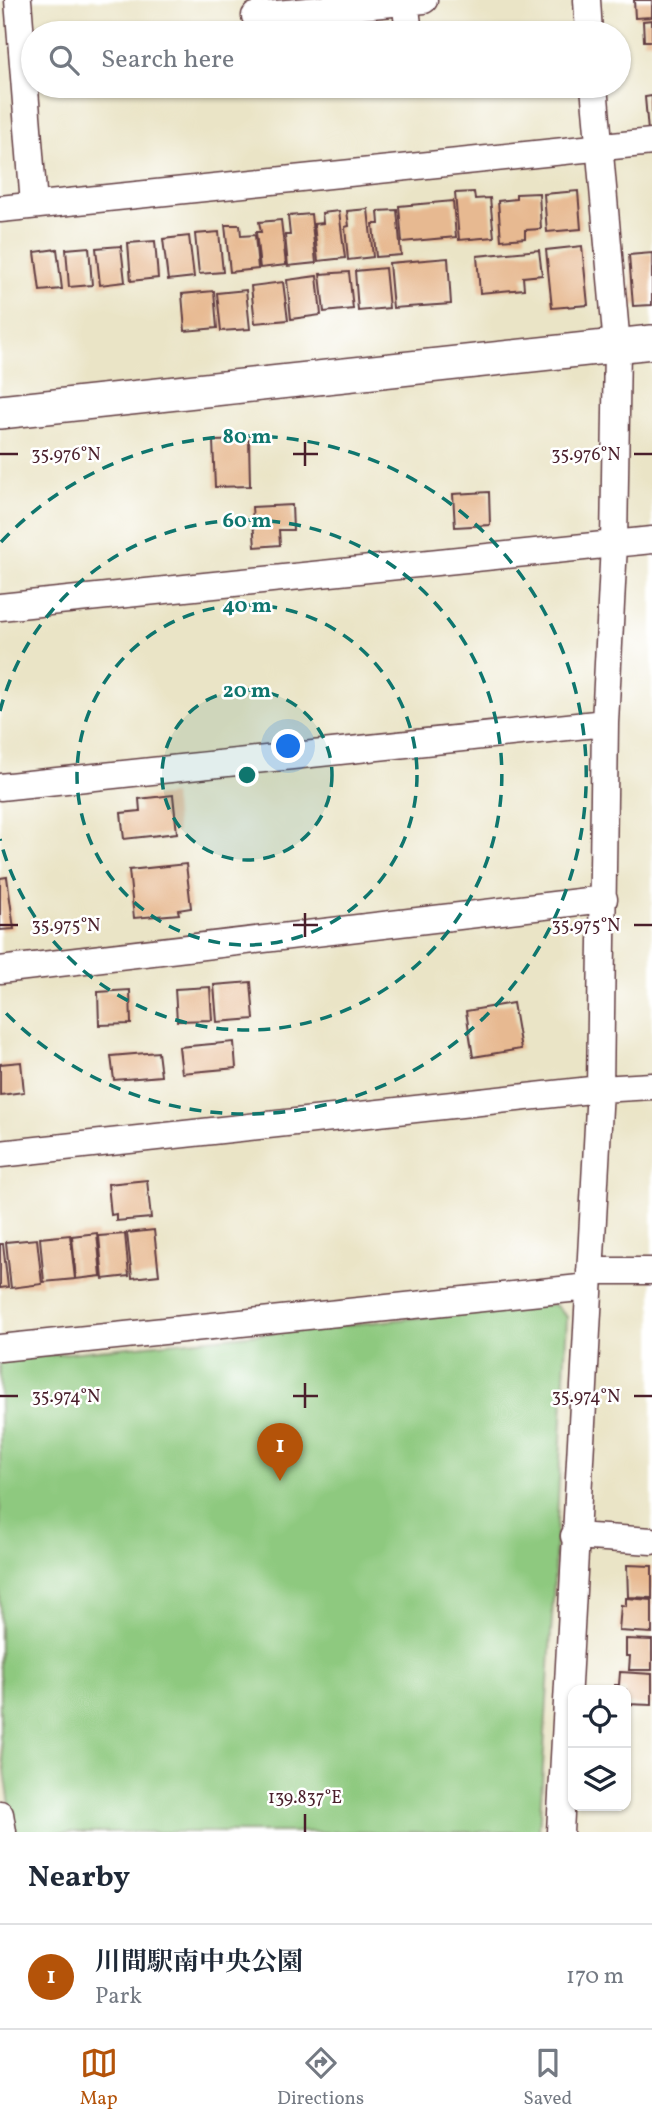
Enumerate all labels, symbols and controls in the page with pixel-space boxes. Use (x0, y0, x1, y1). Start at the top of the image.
search box (21, 21, 631, 98)
icon: search (45, 41, 83, 79)
text: Search here (101, 42, 234, 78)
text: 80 m (223, 423, 271, 452)
text: 35.976°N (31, 443, 101, 468)
text: 35.976°N (551, 443, 621, 468)
text: 60 m (223, 507, 271, 536)
text: 40 m (222, 592, 272, 621)
text: 20 m (223, 677, 271, 706)
your location (271, 729, 305, 763)
centre of rings (235, 763, 259, 787)
text: 35.975°N (32, 914, 100, 939)
text: 35.975°N (552, 914, 620, 939)
text: 35.974°N (32, 1385, 100, 1410)
text: 35.974°N (552, 1385, 620, 1410)
pin: 1 (257, 1423, 303, 1481)
map controls (568, 1685, 631, 1811)
button: locate (568, 1685, 631, 1748)
button: layers (568, 1748, 631, 1811)
text: 139.837°E (268, 1786, 342, 1811)
text: Nearby (28, 1857, 130, 1899)
text: 川間駅南中央公園 (95, 1945, 303, 1981)
text: 1 (46, 1961, 56, 1993)
text: 170 m (566, 1961, 624, 1993)
text: Park (95, 1981, 142, 2013)
tab: Map (80, 2044, 118, 2112)
tab: Directions (277, 2044, 364, 2112)
tab: Saved (523, 2044, 572, 2112)

